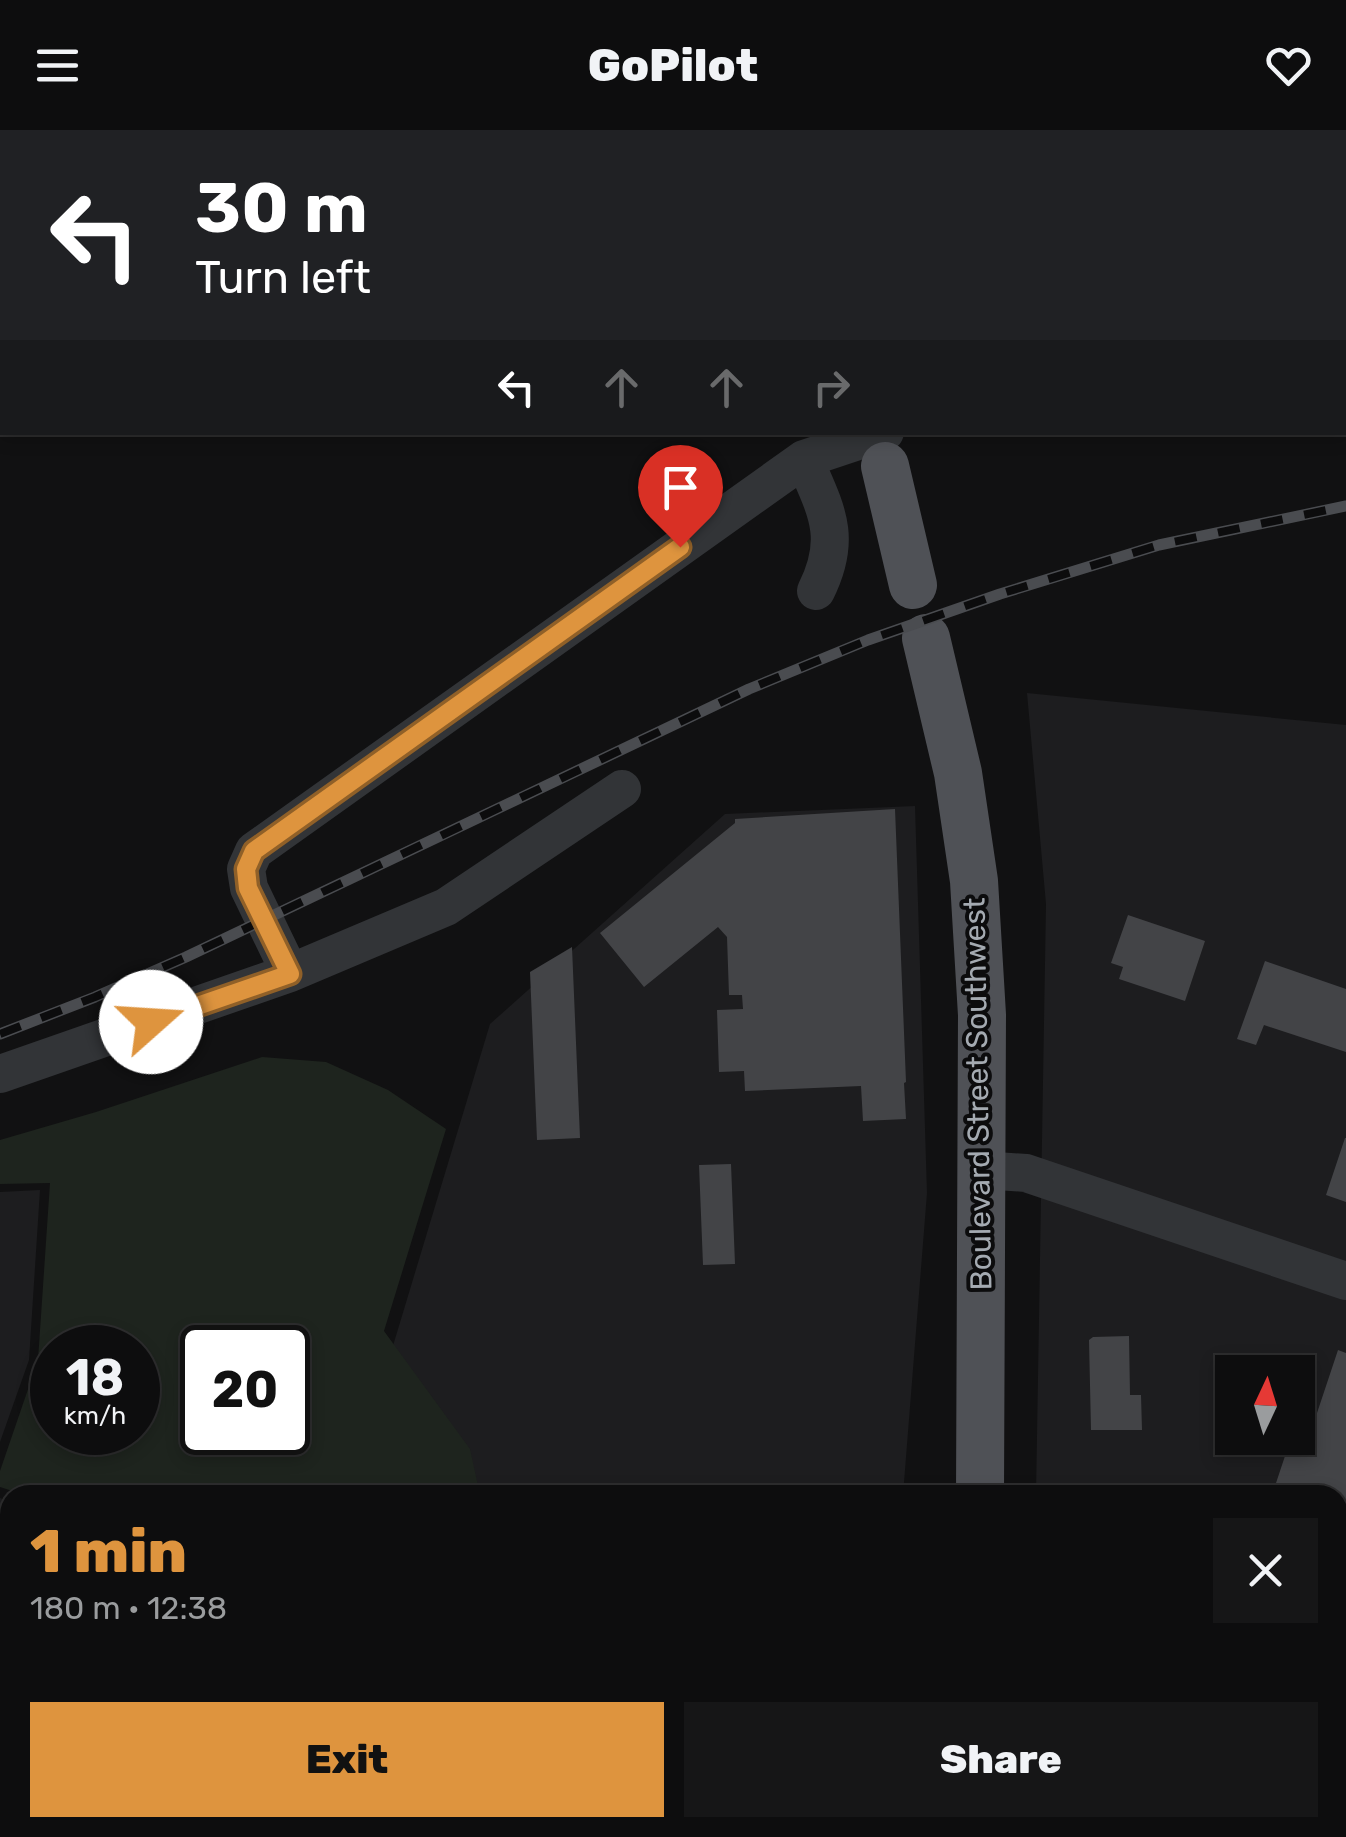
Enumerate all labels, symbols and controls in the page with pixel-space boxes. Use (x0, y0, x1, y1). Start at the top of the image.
icon: menu (30, 38, 85, 93)
icon: heart (1261, 38, 1316, 93)
text: GoPilot (588, 39, 758, 92)
text: 30 m (195, 167, 368, 250)
icon: left (30, 170, 160, 300)
text: Turn left (195, 251, 371, 304)
icon: left (489, 360, 544, 415)
icon: ahead (594, 360, 649, 415)
icon: ahead (699, 360, 754, 415)
icon: right (804, 360, 859, 415)
pin (638, 445, 723, 548)
icon: arrive (653, 460, 708, 515)
street label: Boulevard Street Southwest (957, 897, 999, 1291)
position arrow (99, 970, 203, 1074)
speed limit sign: 20 (180, 1325, 310, 1455)
text: 18 (66, 1348, 124, 1408)
north arrow (1215, 1355, 1315, 1455)
map controls (1215, 1355, 1315, 1455)
text: km/h (64, 1401, 126, 1430)
text: 1 min (30, 1516, 187, 1587)
button: close (1213, 1518, 1318, 1623)
text: 180 m · 12:38 (30, 1589, 227, 1627)
button: Exit (30, 1702, 664, 1817)
button: Share (684, 1702, 1318, 1817)

